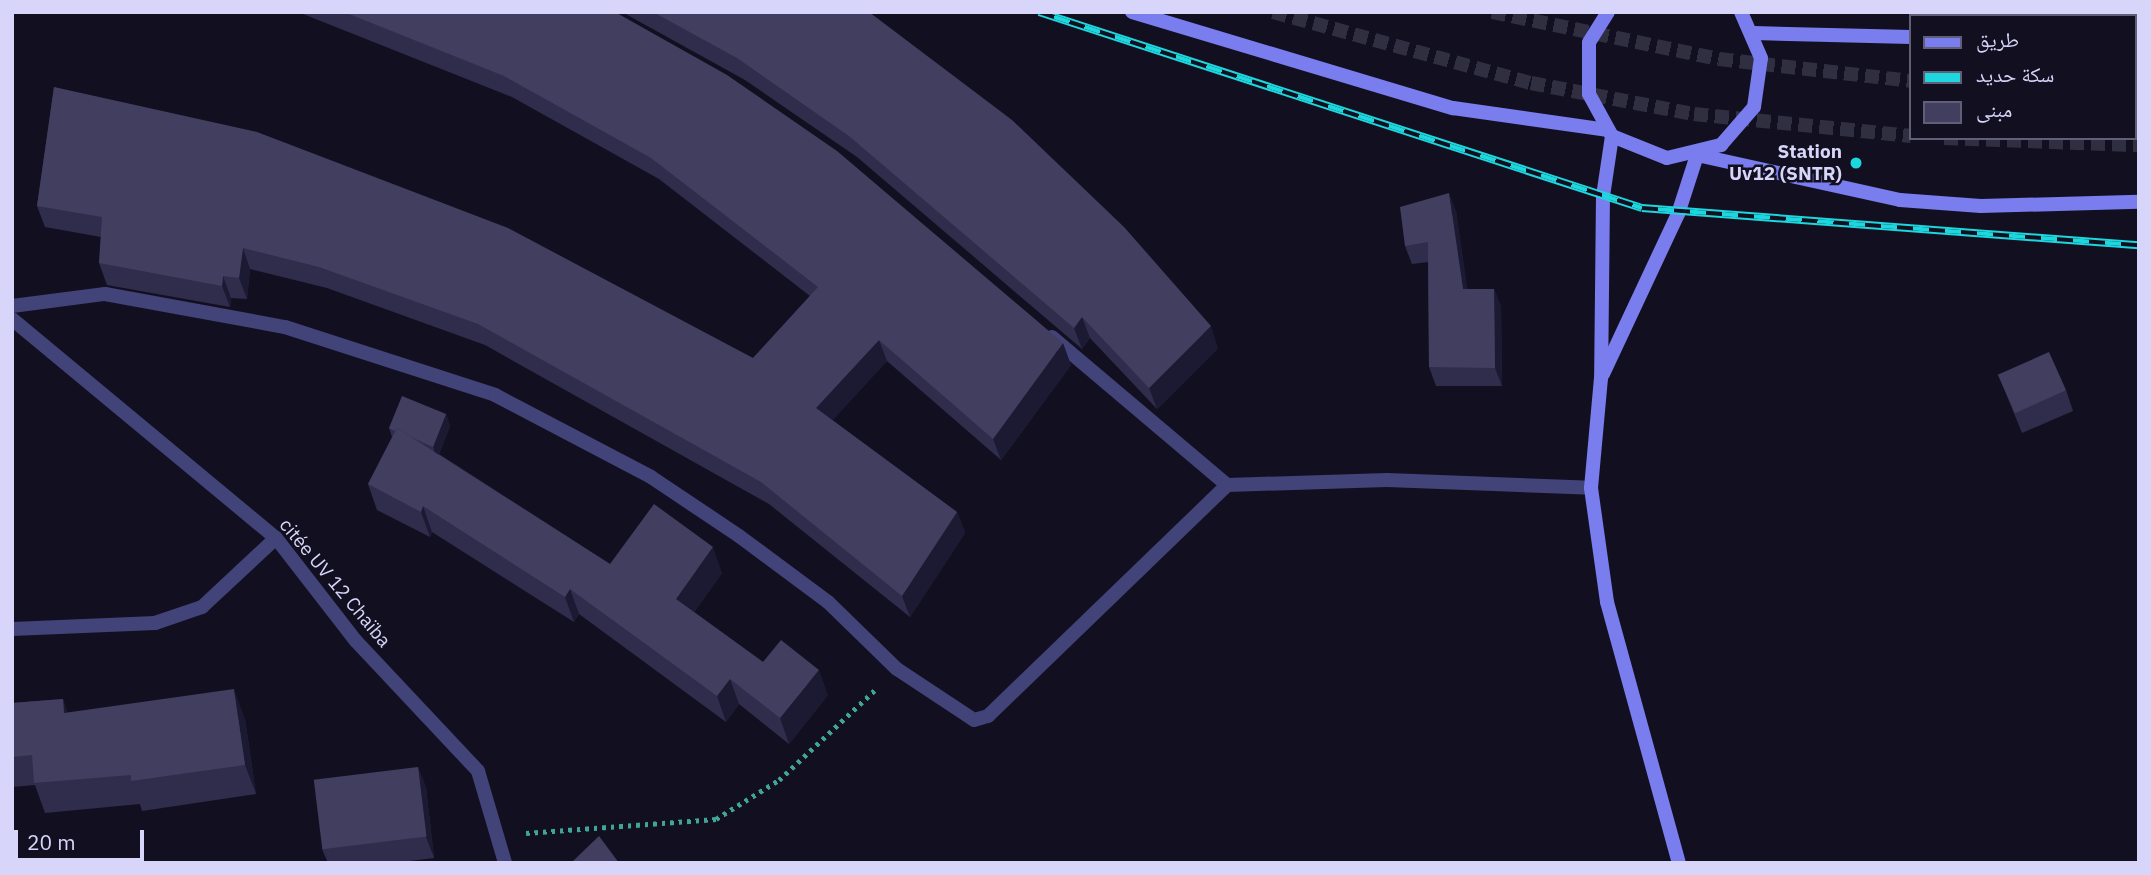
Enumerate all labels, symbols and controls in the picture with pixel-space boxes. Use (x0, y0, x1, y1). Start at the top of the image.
legend (1910, 14, 2137, 140)
text: طريق (1976, 25, 2019, 53)
text: سكة حديد (1976, 60, 2054, 88)
text: مبنى (1976, 95, 2012, 123)
place label: Station Uv12 (SNTR) (1729, 141, 1842, 185)
marker: Station Uv12 (SNTR) (1848, 155, 1864, 171)
street label: citée UV 12 Chaïba (274, 514, 396, 652)
scale bar (18, 816, 147, 860)
text: 20 m (27, 828, 76, 856)

